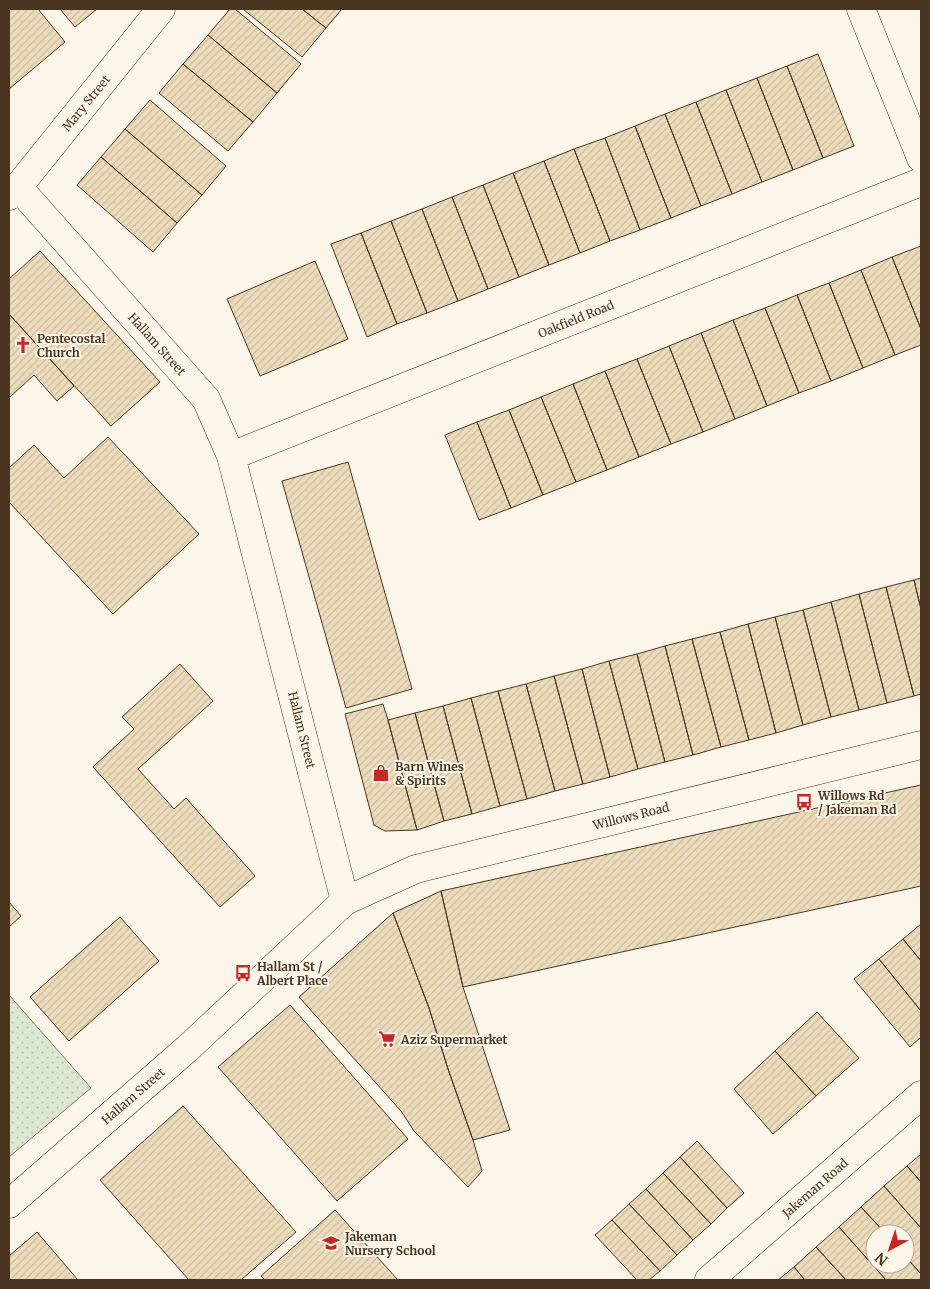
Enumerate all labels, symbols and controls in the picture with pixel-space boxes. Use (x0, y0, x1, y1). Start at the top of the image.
street label: Mary Street (59, 72, 113, 134)
street label: Oakfield Road (536, 297, 616, 341)
street label: Hallam Street (125, 310, 189, 379)
place label: Pentecostal Church (37, 331, 105, 360)
church icon: Pentecostal Church (13, 335, 33, 355)
street label: Hallam Street (285, 690, 319, 770)
place label: Barn Wines & Spirits (395, 759, 464, 788)
shop icon: Barn Wines & Spirits (371, 763, 391, 783)
place label: Willows Rd / Jakeman Rd (817, 788, 897, 817)
bus stop icon: Willows Rd / Jakeman Rd (794, 792, 814, 812)
street label: Willows Road (590, 799, 671, 833)
place label: Hallam St / Albert Place (256, 959, 328, 988)
bus stop icon: Hallam St / Albert Place (233, 963, 253, 983)
supermarket icon: Aziz Supermarket (377, 1029, 397, 1049)
place label: Aziz Supermarket (400, 1032, 508, 1047)
street label: Hallam Street (98, 1064, 168, 1128)
street label: Jakeman Road (778, 1155, 851, 1221)
north arrow (865, 1224, 915, 1274)
place label: Jakeman Nursery School (344, 1229, 436, 1258)
school or university icon: Jakeman Nursery School (321, 1233, 341, 1253)
text: N (872, 1249, 892, 1269)

